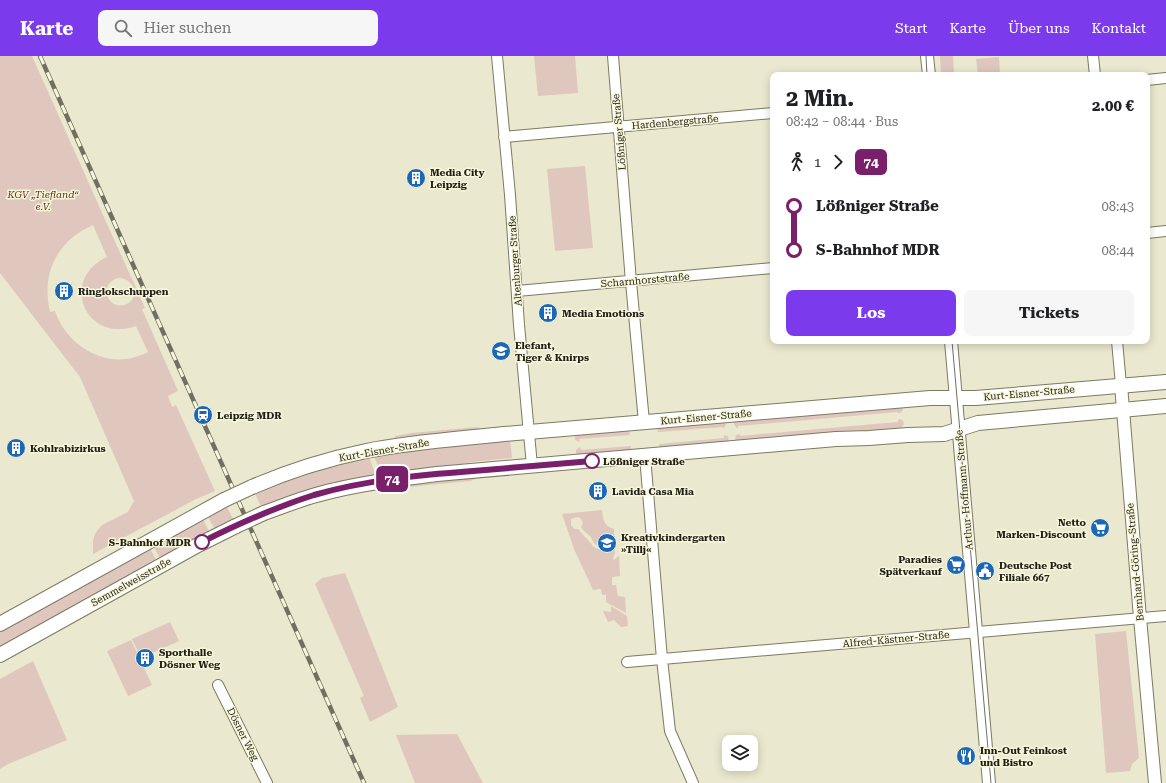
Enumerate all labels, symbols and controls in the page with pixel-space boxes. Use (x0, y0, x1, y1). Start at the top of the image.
search box (98, 10, 378, 46)
text: Karte (20, 17, 74, 40)
icon: search (112, 17, 134, 39)
text: Hier suchen (144, 19, 231, 37)
text: Start (895, 20, 928, 36)
text: Karte (950, 20, 986, 36)
text: Über uns (1008, 20, 1070, 36)
text: Kontakt (1092, 20, 1146, 36)
text: 2 Min. (786, 86, 854, 111)
street label: Lößniger Straße (610, 93, 628, 171)
text: 2.00 € (1092, 97, 1134, 115)
street label: Hardenbergstraße (631, 113, 719, 131)
text: 08:42 – 08:44 · Bus (786, 114, 898, 129)
icon: walk (786, 151, 808, 173)
icon: forward (827, 151, 849, 173)
text: 74 (863, 154, 879, 170)
text: 1 (814, 155, 821, 170)
building icon: Media City Leipzig (405, 167, 427, 189)
place label: Media City Leipzig (430, 167, 484, 190)
park label: KGV „Tiefland“ e.V. (6, 189, 79, 212)
text: Lößniger Straße (816, 197, 939, 215)
text: 08:43 (1102, 199, 1134, 214)
street label: Altenburger Straße (506, 215, 524, 307)
text: S-Bahnhof MDR (816, 241, 940, 259)
text: 08:44 (1102, 243, 1134, 258)
street label: Scharnhorststraße (600, 271, 690, 289)
building icon: Ringlokschuppen (53, 280, 75, 302)
place label: Ringlokschuppen (78, 286, 169, 297)
button: Los (786, 290, 956, 336)
button: Tickets (964, 290, 1134, 336)
building icon: Media Emotions (537, 302, 559, 324)
place label: Media Emotions (562, 308, 644, 319)
school or university icon: Elefant, Tiger & Knirps (490, 340, 512, 362)
place label: Elefant, Tiger & Knirps (515, 340, 589, 363)
street label: Kurt-Eisner-Straße (983, 383, 1076, 402)
station icon: Leipzig MDR (192, 404, 214, 426)
street label: Kurt-Eisner-Straße (660, 407, 753, 426)
place label: Leipzig MDR (217, 410, 282, 421)
street label: Arthur-Hoffmann-Straße (953, 429, 975, 551)
building icon: Kohlrabizirkus (5, 437, 27, 459)
street label: Kurt-Eisner-Straße (338, 437, 431, 463)
place label: Kohlrabizirkus (30, 443, 106, 454)
marker: Lößniger Straße (584, 453, 600, 469)
place label: Lößniger Straße (603, 456, 685, 467)
line badge: 74 (374, 466, 410, 492)
text: 74 (384, 471, 400, 487)
building icon: Lavida Casa Mia (587, 480, 609, 502)
place label: Lavida Casa Mia (612, 486, 694, 497)
street label: Bernhard-Göring-Straße (1124, 502, 1146, 621)
place label: Netto Marken-Discount (996, 517, 1087, 540)
supermarket icon: Netto Marken-Discount (1089, 517, 1111, 539)
school or university icon: Kreativkindergarten »Tillj« (596, 532, 618, 554)
place label: Kreativkindergarten »Tillj« (621, 532, 726, 555)
marker: S-Bahnhof MDR (194, 534, 210, 550)
place label: S-Bahnhof MDR (109, 537, 192, 548)
place label: Paradies Spätverkauf (879, 554, 943, 577)
supermarket icon: Paradies Spätverkauf (945, 554, 967, 576)
street label: Semmelweisstraße (89, 555, 173, 609)
public building icon: Deutsche Post Filiale 667 (974, 560, 996, 582)
place label: Deutsche Post Filiale 667 (999, 560, 1072, 583)
street label: Alfred-Kästner-Straße (842, 629, 950, 649)
building icon: Sporthalle Dösner Weg (134, 647, 156, 669)
place label: Sporthalle Dösner Weg (159, 647, 221, 670)
street label: Dösner Weg (225, 706, 261, 763)
map controls (722, 735, 758, 771)
button: layers (722, 735, 758, 771)
restaurant icon: Inn-Out Feinkost und Bistro (955, 745, 977, 767)
place label: Inn-Out Feinkost und Bistro (980, 745, 1067, 768)

